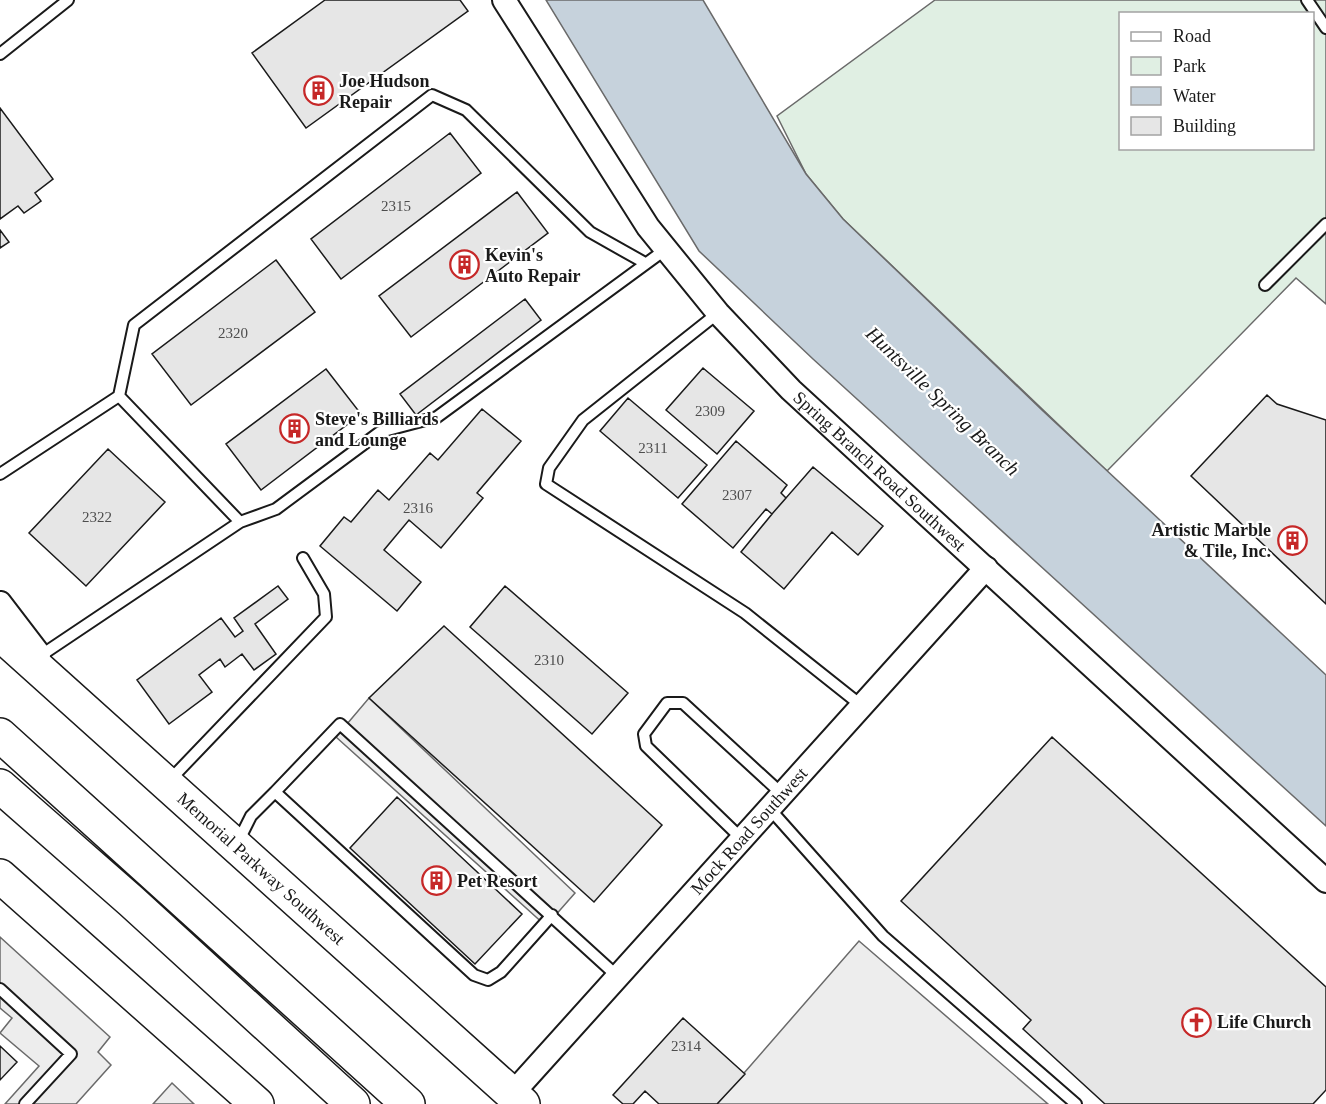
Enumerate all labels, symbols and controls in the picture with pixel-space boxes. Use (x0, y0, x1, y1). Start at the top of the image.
legend (1119, 12, 1314, 150)
text: Road (1173, 26, 1211, 46)
text: Park (1173, 56, 1206, 76)
place label: Joe Hudson Repair (339, 71, 430, 112)
building icon: Joe Hudson Repair (302, 75, 334, 107)
text: Water (1173, 86, 1216, 106)
text: Building (1173, 116, 1236, 136)
house number: 2315 (381, 198, 411, 214)
place label: Kevin's Auto Repair (485, 245, 581, 286)
building icon: Kevin's Auto Repair (448, 249, 480, 281)
water label: Huntsville Spring Branch (860, 321, 1024, 481)
house number: 2320 (218, 325, 248, 341)
street label: Spring Branch Road Southwest (789, 387, 970, 555)
house number: 2309 (695, 403, 725, 419)
place label: Steve's Billiards and Lounge (315, 409, 439, 450)
building icon: Steve's Billiards and Lounge (278, 413, 310, 445)
house number: 2311 (638, 440, 668, 456)
house number: 2307 (722, 487, 753, 503)
house number: 2316 (403, 500, 434, 516)
house number: 2322 (82, 509, 112, 525)
place label: Artistic Marble & Tile, Inc. (1152, 520, 1271, 561)
building icon: Artistic Marble & Tile, Inc. (1276, 524, 1308, 556)
house number: 2310 (534, 652, 564, 668)
street label: Mock Road Southwest (687, 763, 811, 899)
street label: Memorial Parkway Southwest (173, 788, 349, 949)
building icon: Pet Resort (420, 865, 452, 897)
place label: Pet Resort (457, 871, 537, 891)
church icon: Life Church (1180, 1006, 1212, 1038)
place label: Life Church (1217, 1012, 1311, 1032)
house number: 2314 (671, 1038, 702, 1054)

